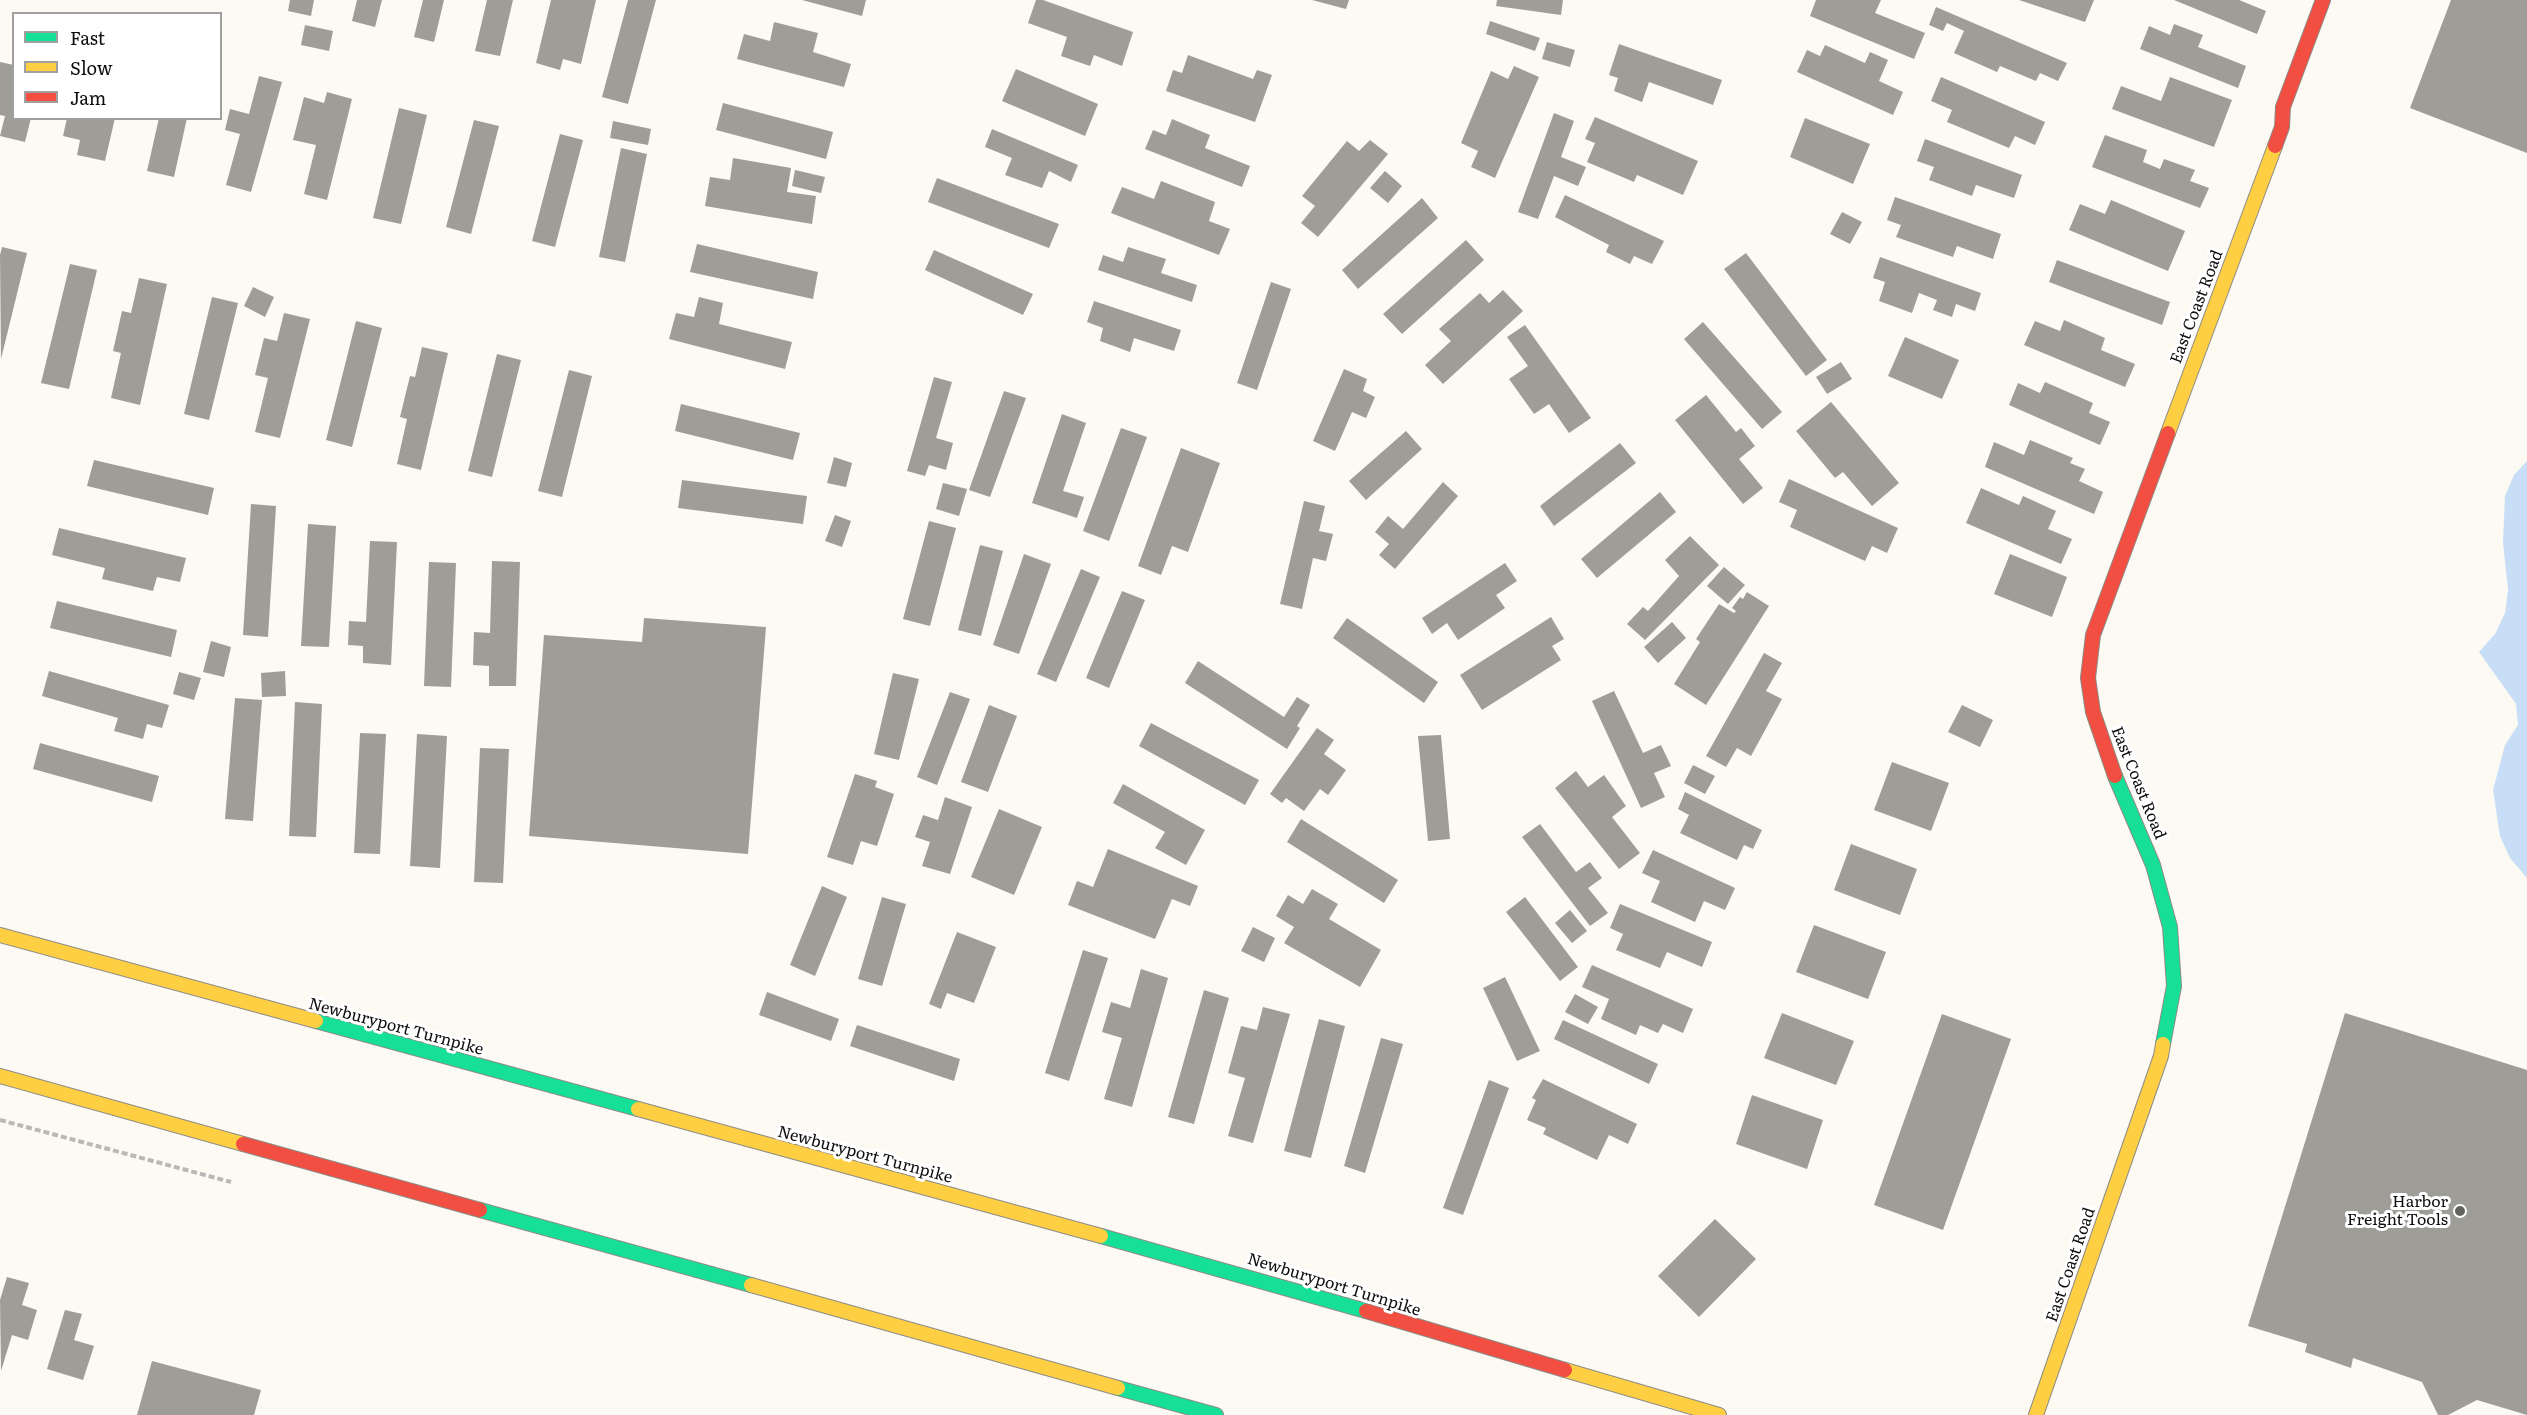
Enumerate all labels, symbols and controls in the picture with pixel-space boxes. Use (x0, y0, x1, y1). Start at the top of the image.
legend (12, 12, 222, 120)
text: Fast (70, 24, 105, 51)
text: Slow (70, 54, 112, 81)
text: Jam (70, 84, 106, 111)
street label: East Coast Road (2167, 248, 2227, 366)
street label: East Coast Road (2107, 724, 2169, 842)
street label: Newburyport Turnpike (307, 994, 485, 1060)
street label: Newburyport Turnpike (776, 1122, 954, 1188)
place label: Harbor Freight Tools (2347, 1192, 2448, 1230)
marker: Harbor Freight Tools (2453, 1204, 2467, 1218)
street label: East Coast Road (2042, 1205, 2100, 1325)
street label: Newburyport Turnpike (1245, 1249, 1423, 1321)

